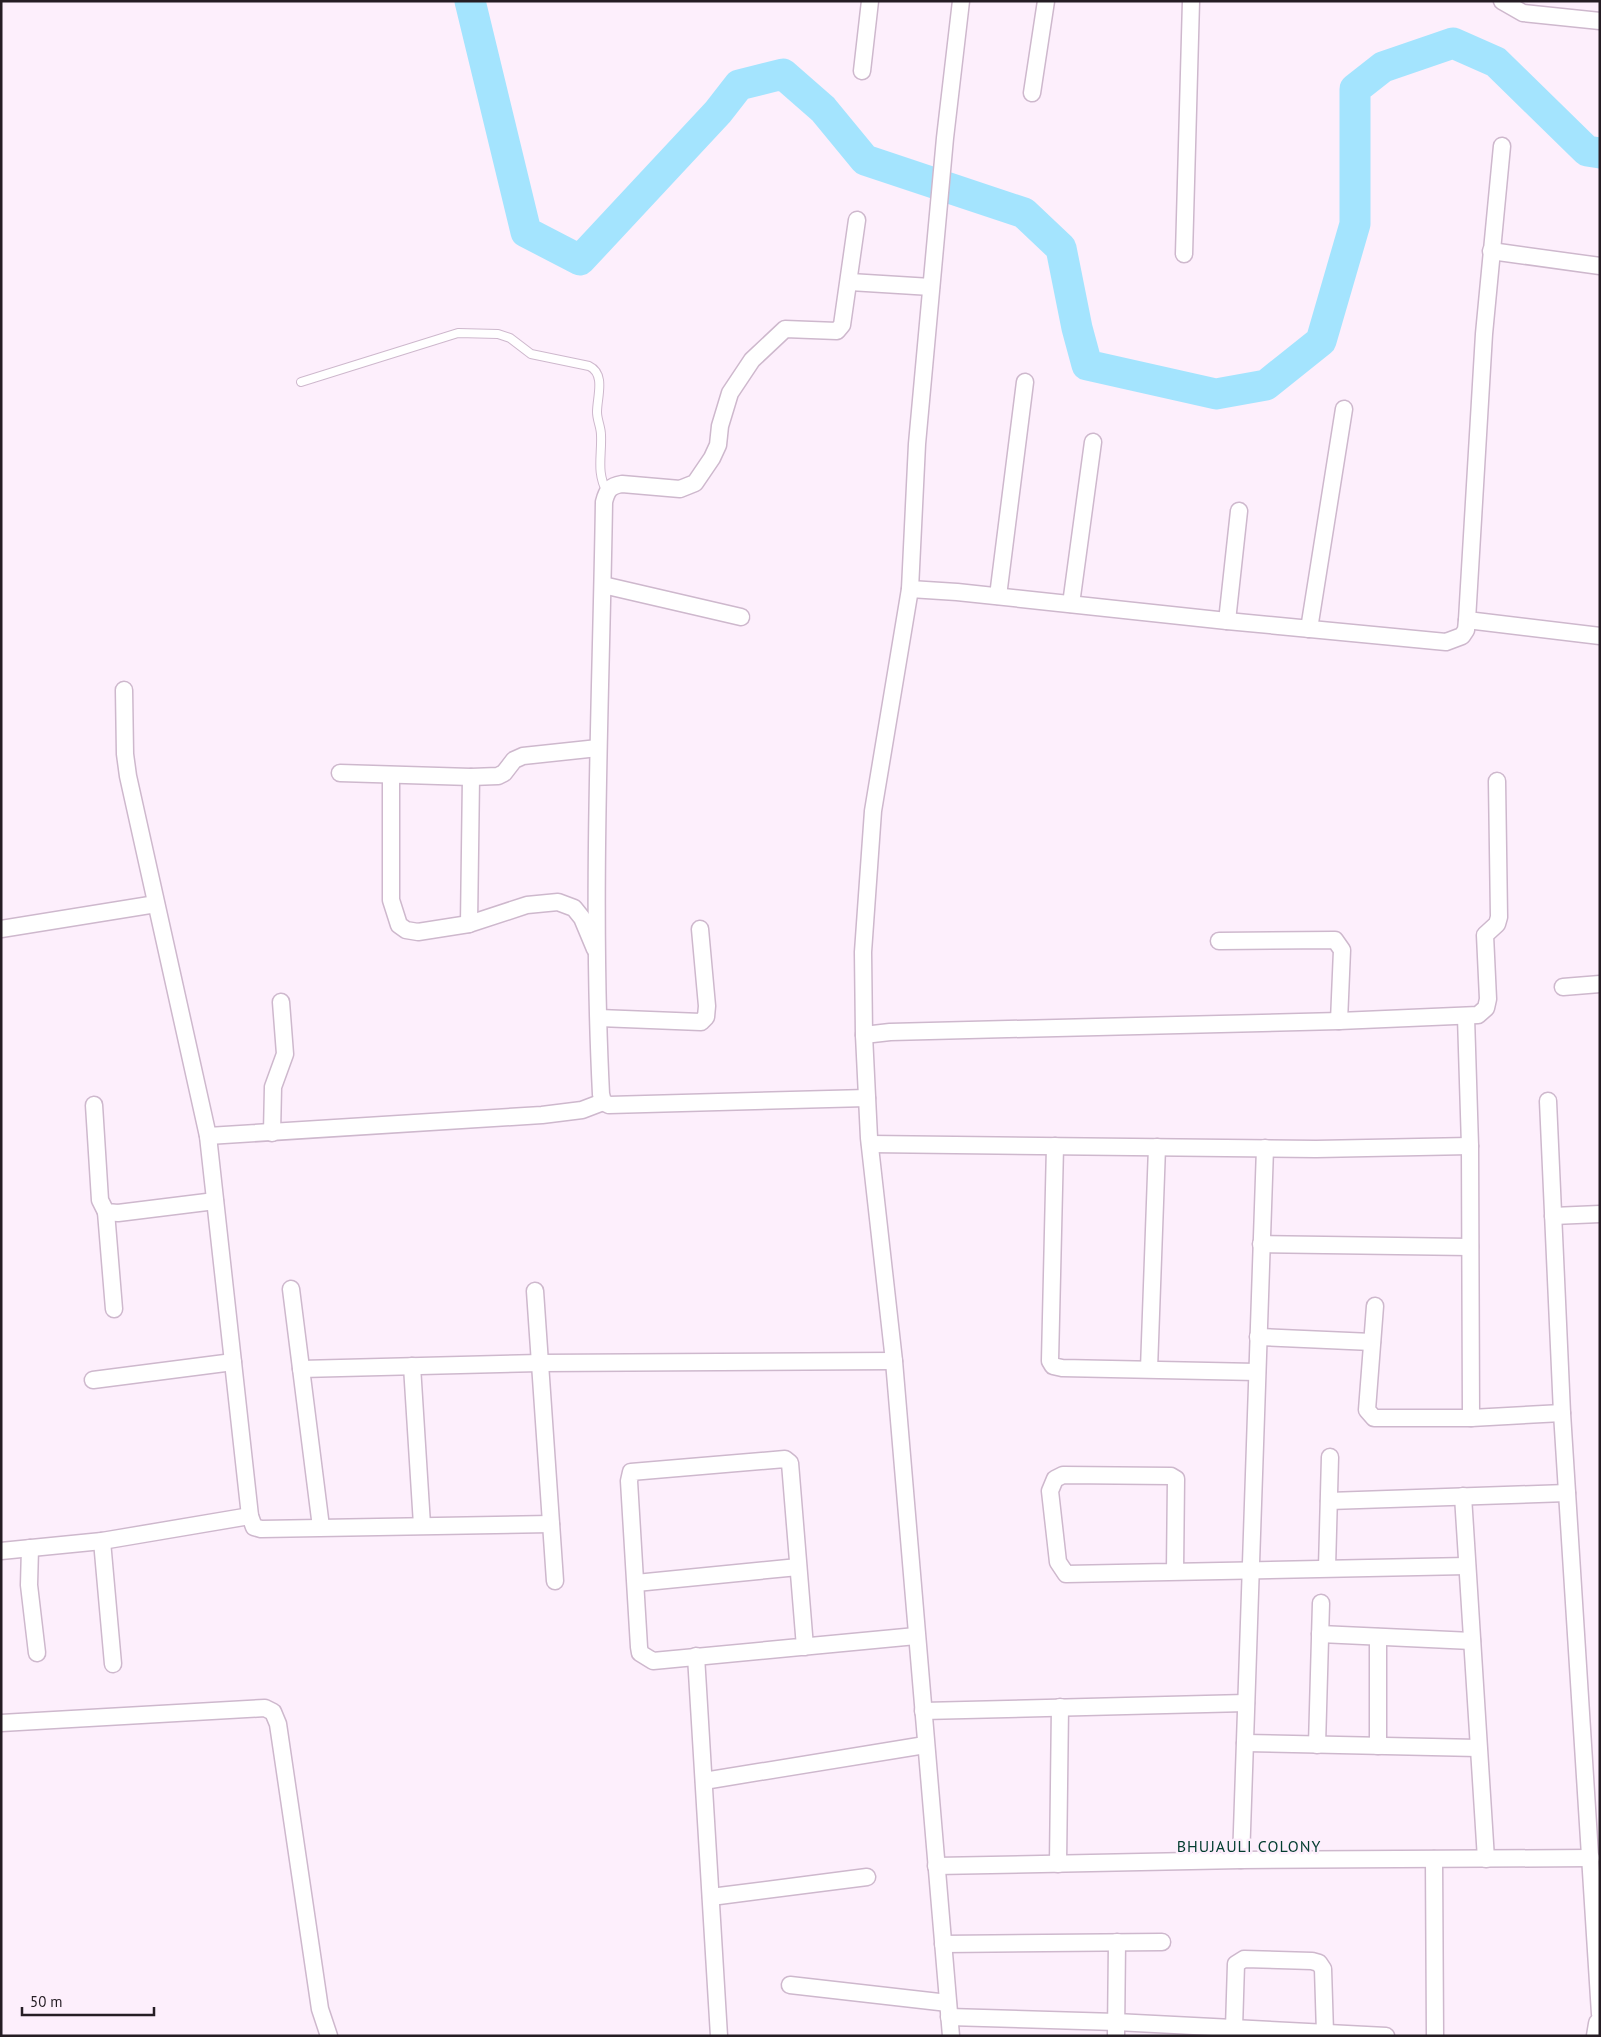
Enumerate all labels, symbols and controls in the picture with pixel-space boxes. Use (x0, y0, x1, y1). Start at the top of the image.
district label: BHUJAULI COLONY (1177, 1836, 1321, 1856)
scale bar (22, 1984, 155, 2016)
text: 50 m (30, 1992, 63, 2011)

